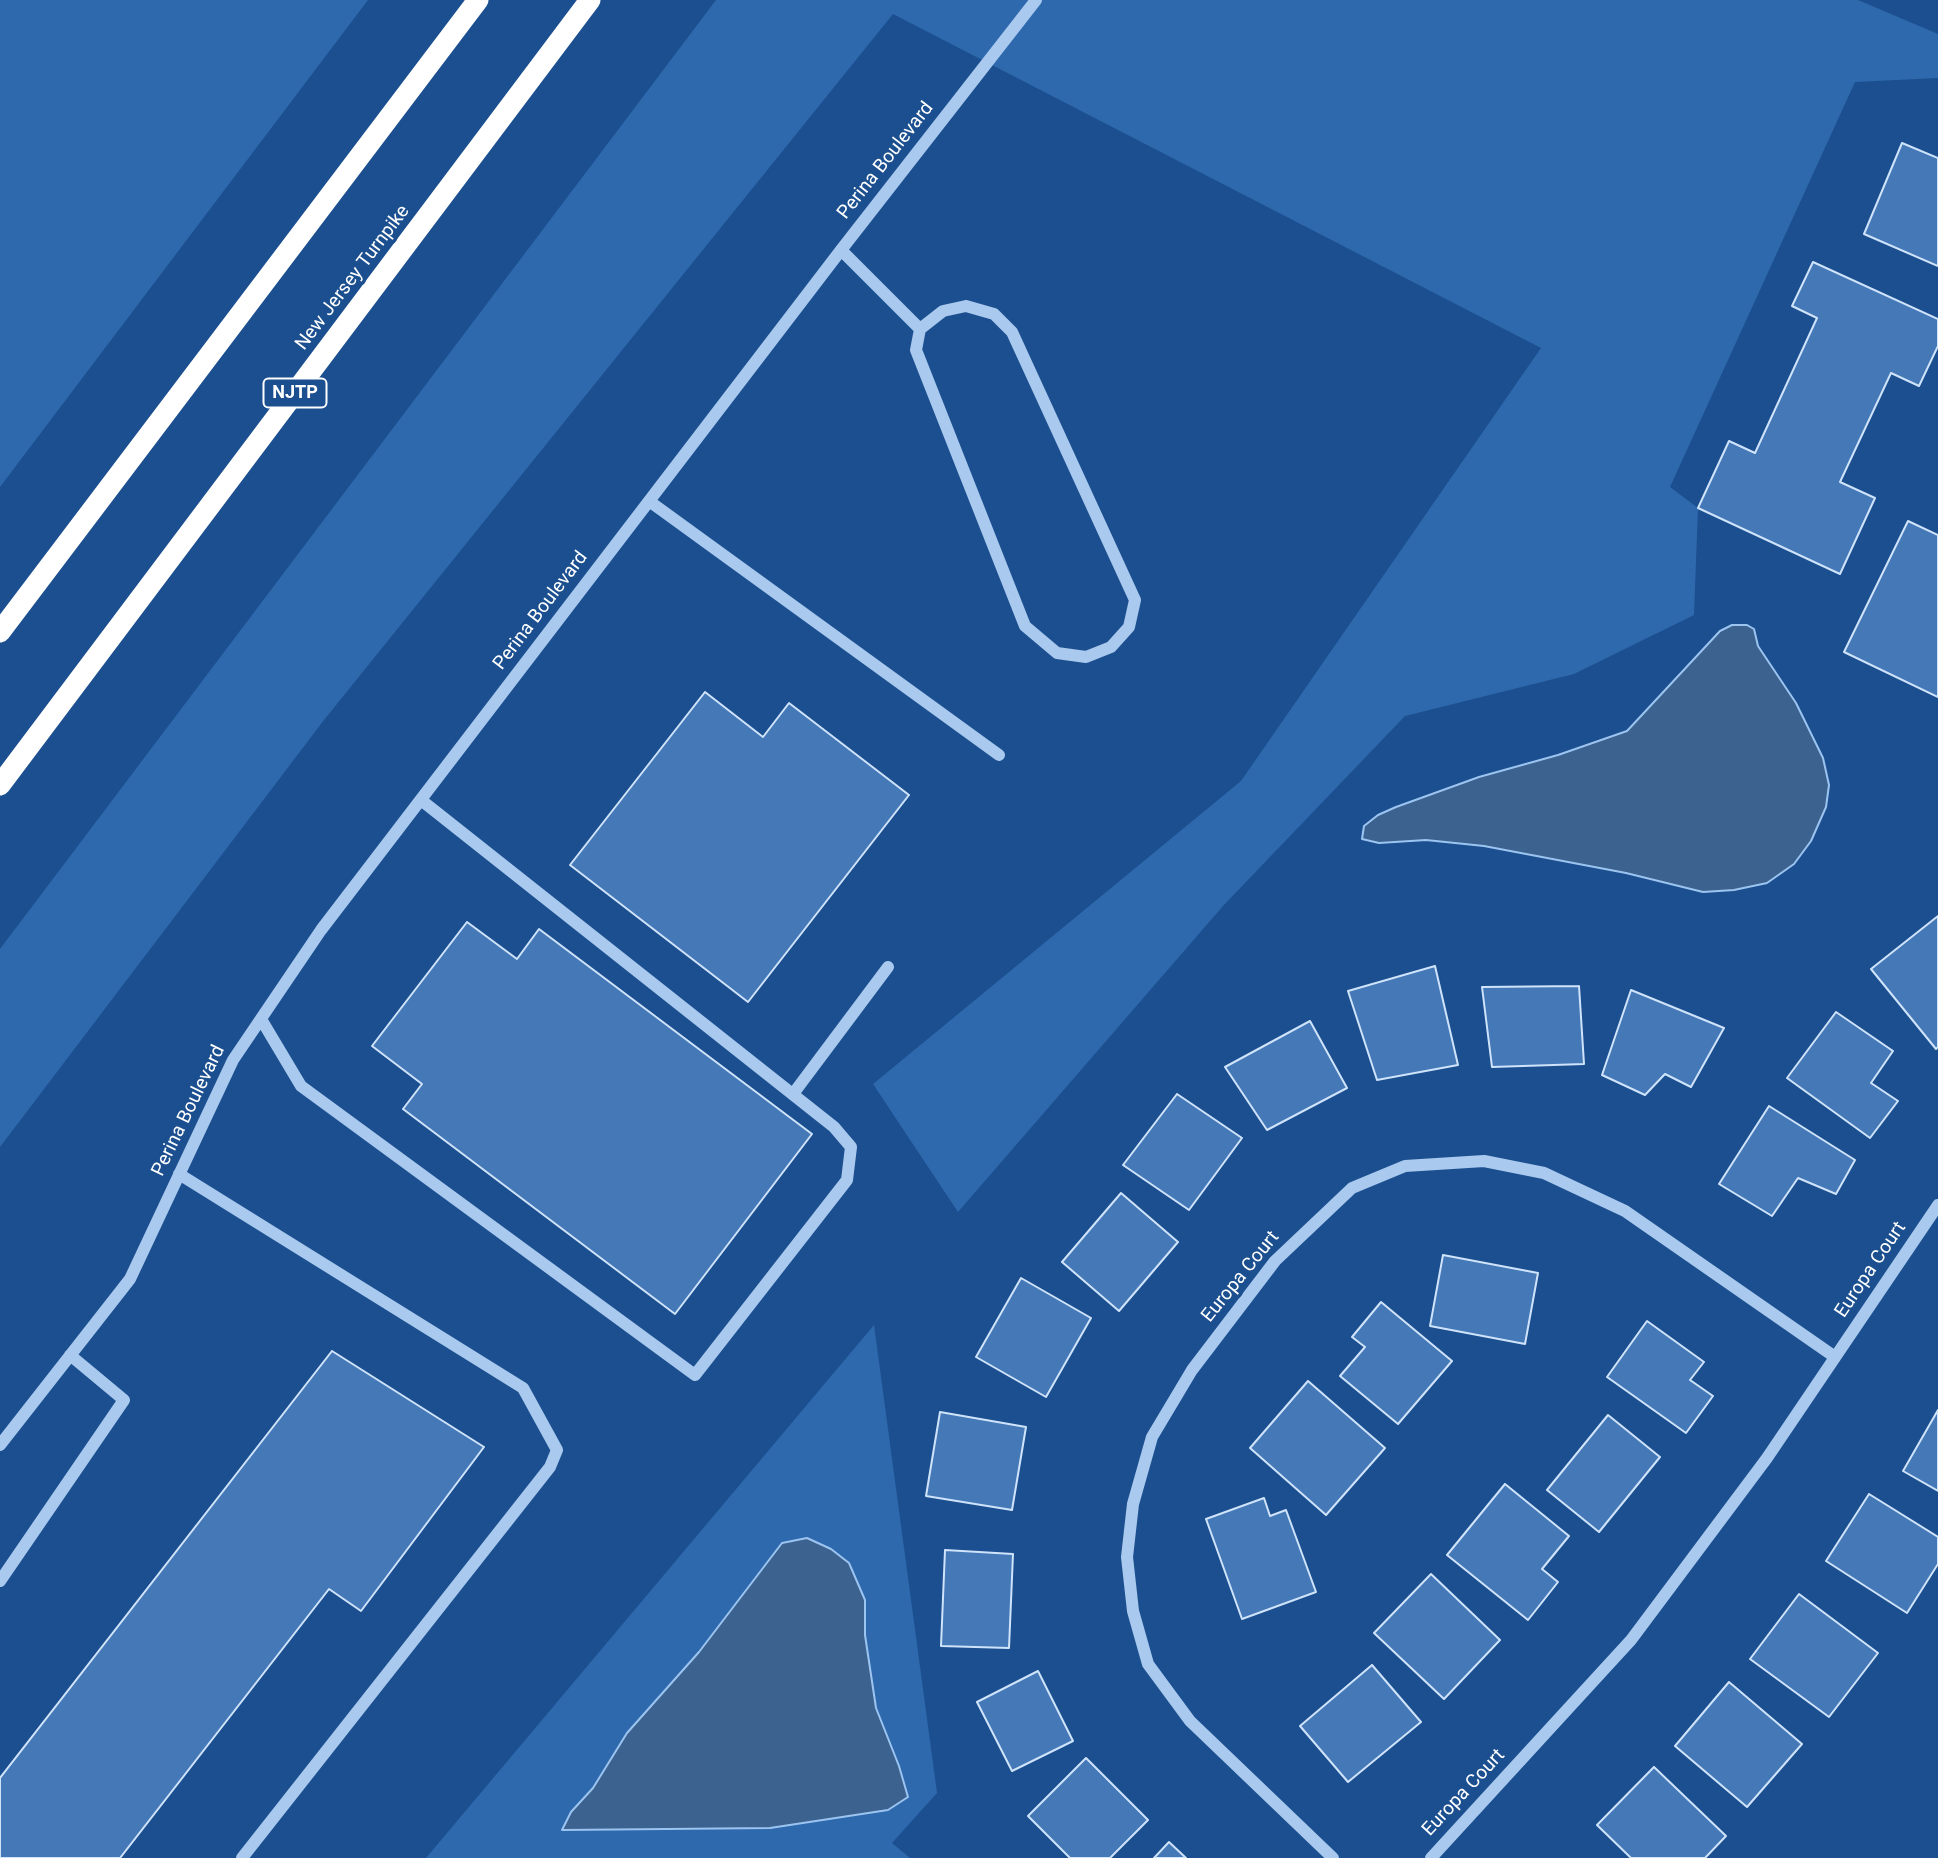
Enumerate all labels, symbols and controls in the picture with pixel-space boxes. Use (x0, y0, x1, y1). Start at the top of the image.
street label: Perina Boulevard (833, 98, 939, 224)
street label: New Jersey Turnpike (291, 201, 415, 355)
road number: NJTP (264, 379, 326, 408)
street label: Perina Boulevard (489, 547, 593, 675)
street label: Perina Boulevard (147, 1042, 231, 1180)
street label: Europa Court (1831, 1218, 1911, 1322)
street label: Europa Court (1197, 1227, 1285, 1327)
street label: Europa Court (1418, 1745, 1510, 1841)

